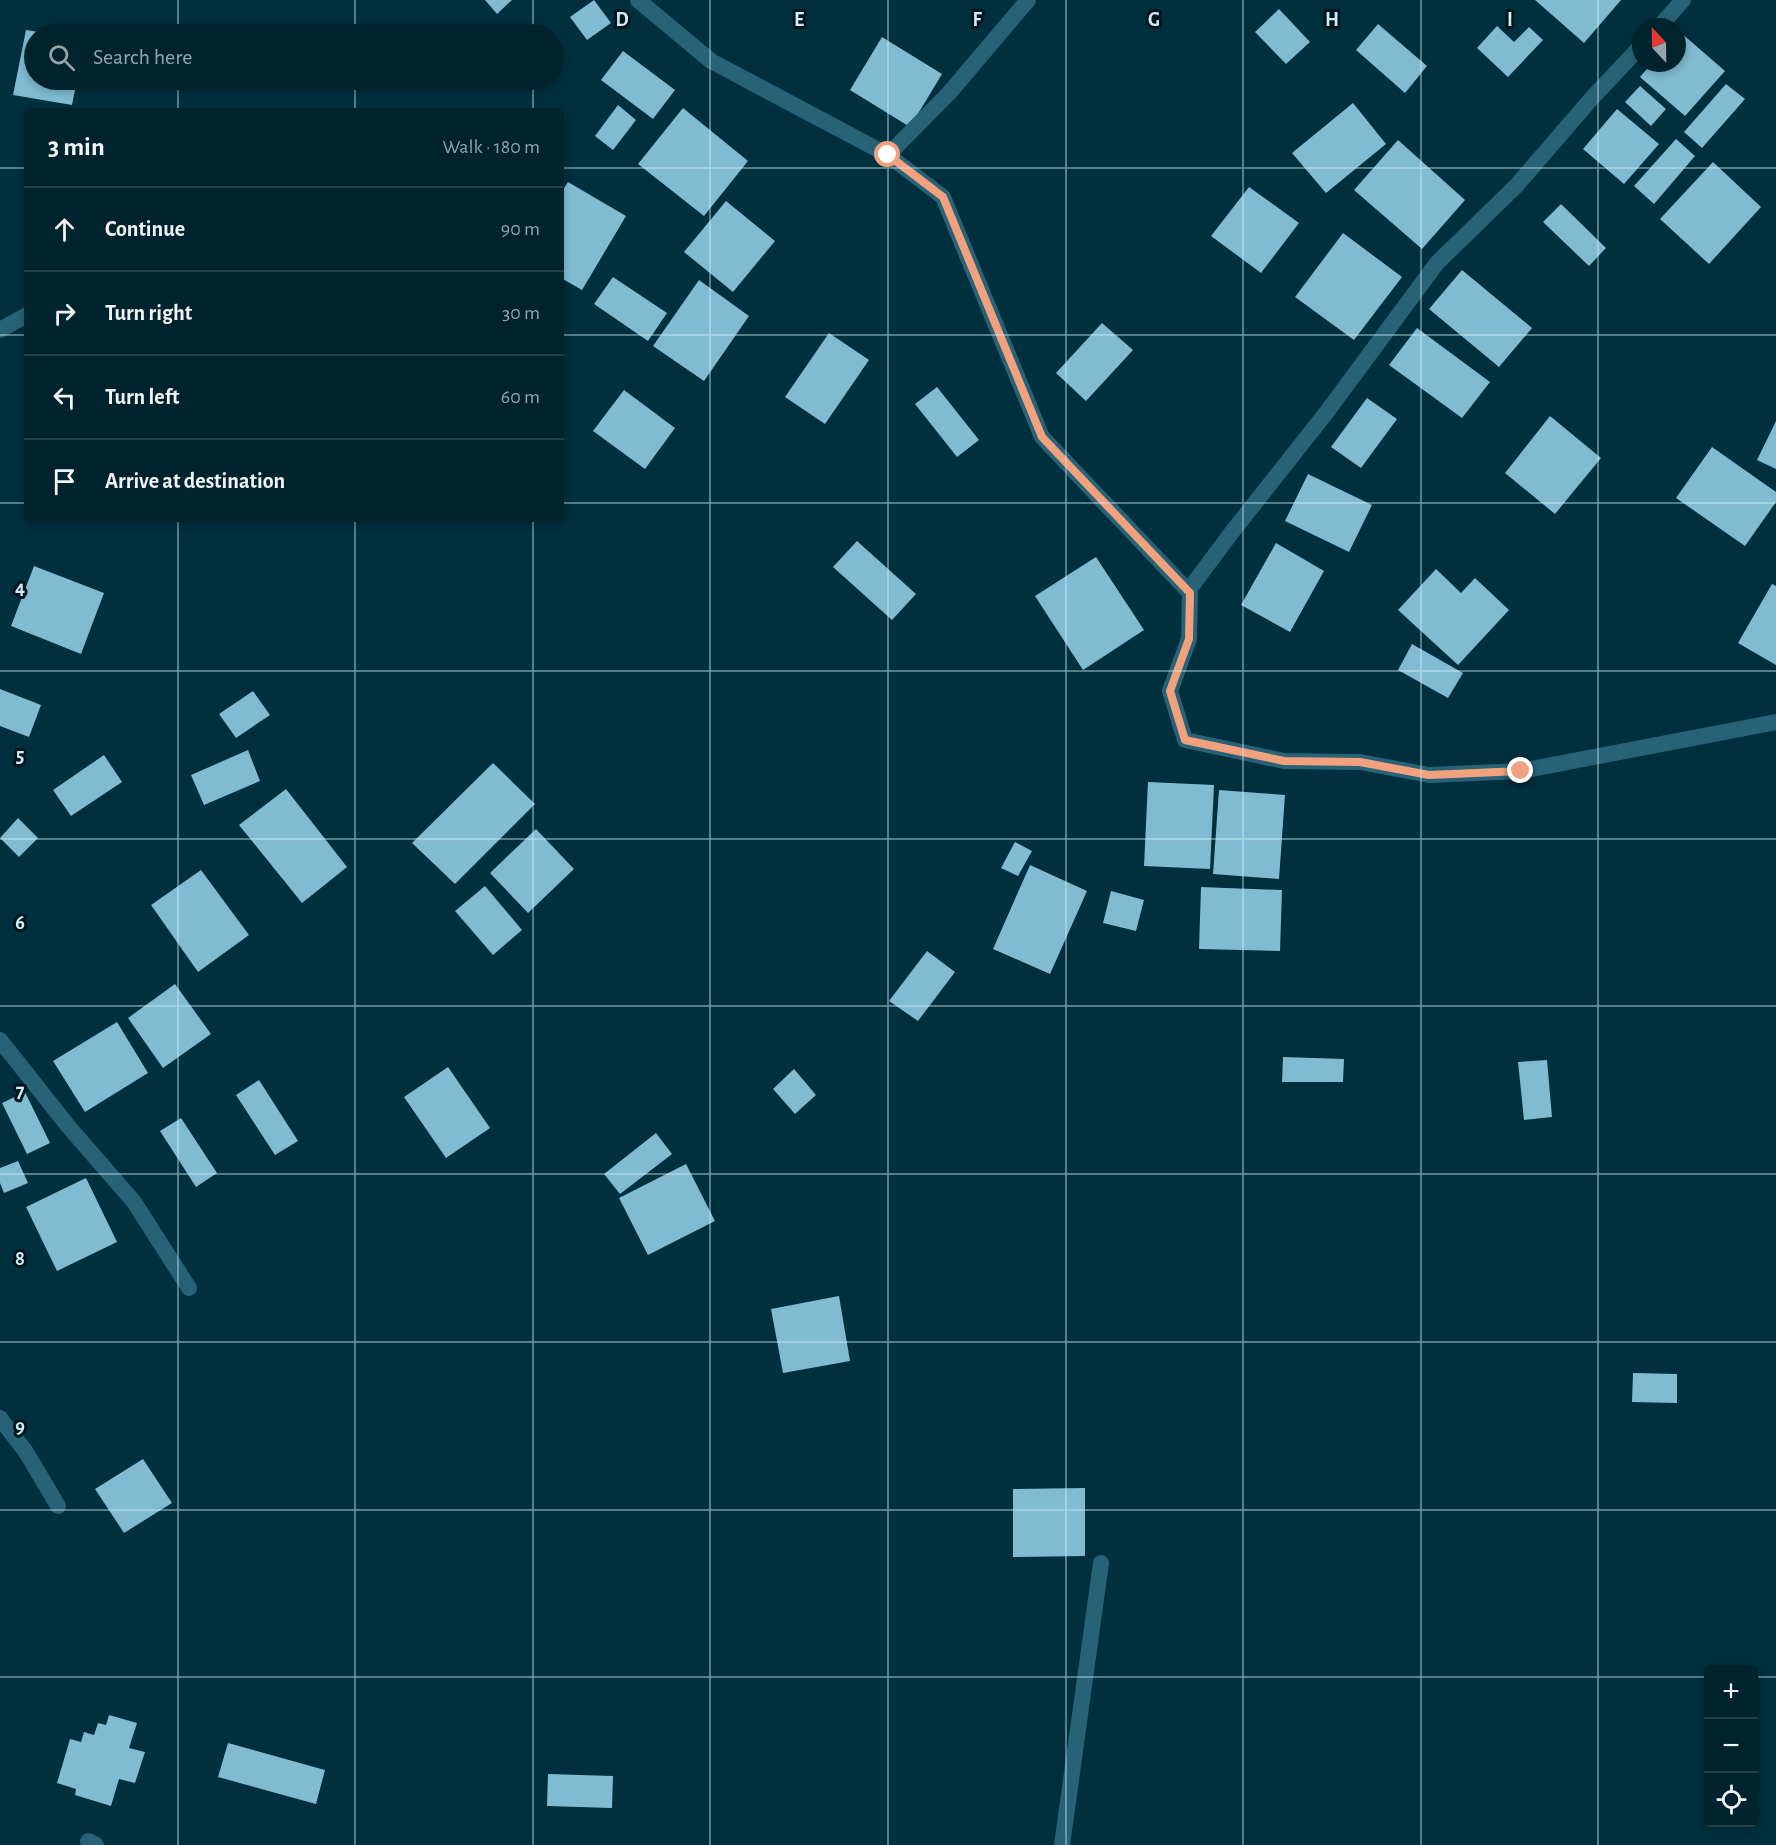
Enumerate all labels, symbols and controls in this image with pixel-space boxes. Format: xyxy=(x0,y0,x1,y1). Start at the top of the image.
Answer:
text: D xyxy=(615,10,629,30)
text: E xyxy=(794,10,804,30)
text: F xyxy=(972,10,982,30)
text: G xyxy=(1148,10,1160,30)
text: H xyxy=(1325,10,1339,30)
text: I xyxy=(1507,10,1513,30)
north arrow xyxy=(1632,18,1686,72)
search box xyxy=(24,24,564,90)
icon: search xyxy=(45,41,78,74)
text: Search here xyxy=(93,46,192,68)
text: 3 min xyxy=(48,134,105,160)
text: Walk · 180 m xyxy=(443,137,540,157)
route start xyxy=(874,141,900,167)
icon: ahead xyxy=(48,213,81,246)
text: Continue xyxy=(105,218,185,240)
text: 90 m xyxy=(501,219,540,239)
icon: right xyxy=(48,297,81,330)
text: Turn right xyxy=(105,302,192,324)
text: 30 m xyxy=(502,303,540,323)
icon: left xyxy=(48,381,81,414)
text: Turn left xyxy=(105,386,179,408)
text: 60 m xyxy=(501,387,540,407)
icon: arrive xyxy=(48,465,81,498)
text: Arrive at destination xyxy=(105,470,285,492)
text: 4 xyxy=(15,578,25,598)
text: 5 xyxy=(16,746,24,766)
route end xyxy=(1507,757,1533,783)
text: 6 xyxy=(15,913,25,933)
text: 7 xyxy=(16,1081,25,1101)
text: 8 xyxy=(15,1249,25,1269)
text: 9 xyxy=(15,1417,25,1437)
map controls xyxy=(1704,1665,1758,1827)
button: + xyxy=(1704,1665,1758,1719)
button: − xyxy=(1704,1719,1758,1773)
button: locate xyxy=(1704,1773,1758,1827)

